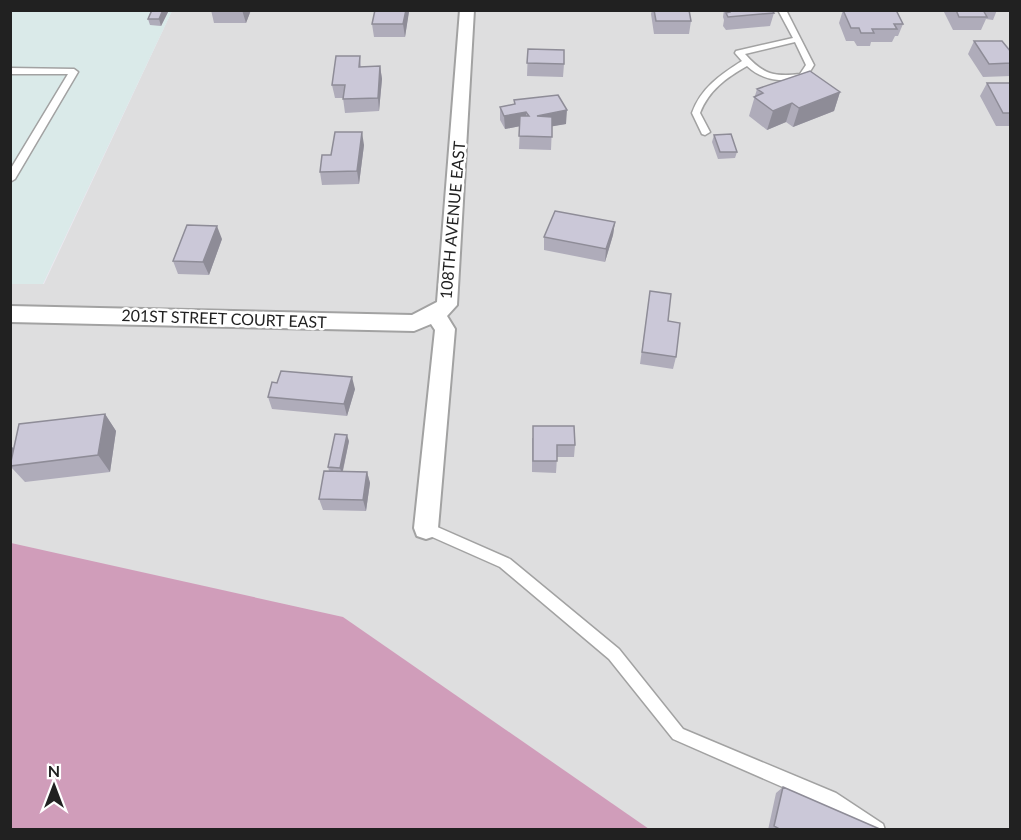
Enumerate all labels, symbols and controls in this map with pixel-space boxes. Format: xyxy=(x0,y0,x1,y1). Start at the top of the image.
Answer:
street label: 108TH AVENUE EAST xyxy=(436,140,468,300)
street label: 201ST STREET COURT EAST xyxy=(121,305,327,331)
north arrow xyxy=(24,756,84,816)
text: N xyxy=(48,761,60,780)

